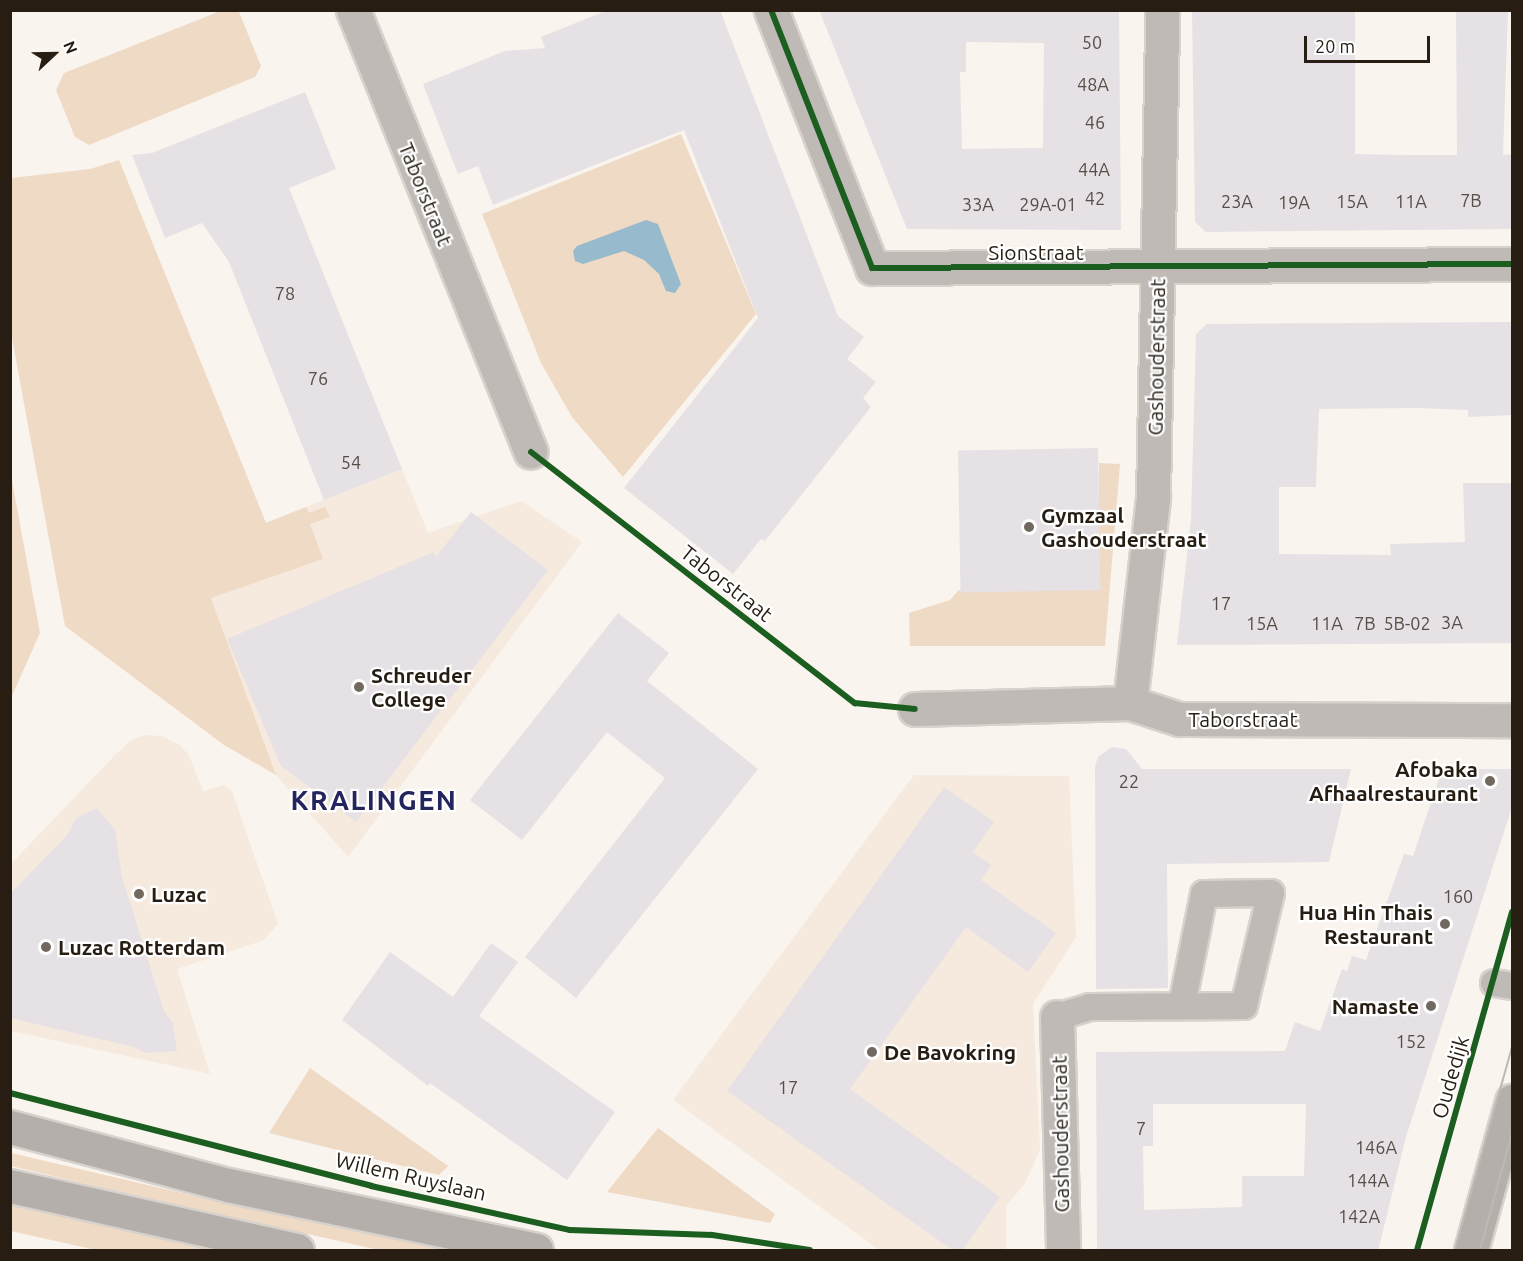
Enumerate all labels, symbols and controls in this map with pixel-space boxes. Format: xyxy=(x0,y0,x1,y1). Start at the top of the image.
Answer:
north arrow xyxy=(24,24,84,84)
scale bar xyxy=(1307,24,1433,62)
house number: 50 xyxy=(1082,31,1102,53)
text: 20 m xyxy=(1315,36,1355,56)
text: N xyxy=(60,38,81,56)
house number: 48A xyxy=(1077,73,1109,95)
house number: 46 xyxy=(1085,111,1105,133)
street label: Taborstraat xyxy=(394,139,458,249)
house number: 44A xyxy=(1078,158,1110,180)
house number: 42 xyxy=(1085,187,1105,209)
house number: 7B xyxy=(1460,189,1482,211)
house number: 23A xyxy=(1221,190,1253,212)
house number: 15A xyxy=(1336,190,1368,212)
house number: 11A xyxy=(1395,190,1427,212)
house number: 19A xyxy=(1278,191,1310,213)
house number: 33A xyxy=(962,193,994,215)
house number: 29A-01 xyxy=(1019,193,1077,215)
street label: Sionstraat xyxy=(988,239,1084,265)
street label: Gashouderstraat xyxy=(1142,278,1170,436)
house number: 78 xyxy=(275,282,295,304)
house number: 76 xyxy=(308,367,328,389)
house number: 54 xyxy=(341,451,361,473)
place label: Gymzaal Gashouderstraat xyxy=(1041,502,1207,552)
marker: Gymzaal Gashouderstraat xyxy=(1022,520,1036,534)
street label: Taborstraat xyxy=(676,539,778,627)
house number: 17 xyxy=(1211,592,1231,614)
house number: 3A xyxy=(1441,611,1463,633)
house number: 15A xyxy=(1246,612,1278,634)
house number: 11A xyxy=(1311,612,1343,634)
house number: 7B xyxy=(1354,612,1376,634)
house number: 5B-02 xyxy=(1383,612,1431,634)
place label: Schreuder College xyxy=(371,662,472,712)
marker: Schreuder College xyxy=(352,680,366,694)
street label: Taborstraat xyxy=(1188,706,1298,732)
place label: Afobaka Afhaalrestaurant xyxy=(1309,756,1478,806)
house number: 22 xyxy=(1119,770,1139,792)
marker: Afobaka Afhaalrestaurant xyxy=(1483,774,1497,788)
district label: KRALINGEN xyxy=(291,785,457,817)
place label: Luzac xyxy=(151,881,207,907)
house number: 160 xyxy=(1443,885,1473,907)
marker: Luzac xyxy=(132,887,146,901)
place label: Hua Hin Thais Restaurant xyxy=(1299,899,1433,949)
marker: Hua Hin Thais Restaurant xyxy=(1438,917,1452,931)
place label: Luzac Rotterdam xyxy=(58,934,225,960)
marker: Luzac Rotterdam xyxy=(39,940,53,954)
place label: Namaste xyxy=(1332,993,1419,1019)
marker: Namaste xyxy=(1424,999,1438,1013)
house number: 152 xyxy=(1396,1030,1426,1052)
street label: Oudedijk xyxy=(1426,1033,1474,1121)
place label: De Bavokring xyxy=(884,1039,1016,1065)
marker: De Bavokring xyxy=(865,1045,879,1059)
street label: Gashouderstraat xyxy=(1046,1055,1074,1213)
house number: 17 xyxy=(778,1076,798,1098)
house number: 7 xyxy=(1136,1117,1146,1139)
house number: 146A xyxy=(1355,1136,1397,1158)
street label: Willem Ruyslaan xyxy=(333,1146,489,1206)
house number: 144A xyxy=(1347,1169,1389,1191)
house number: 142A xyxy=(1338,1205,1380,1227)

